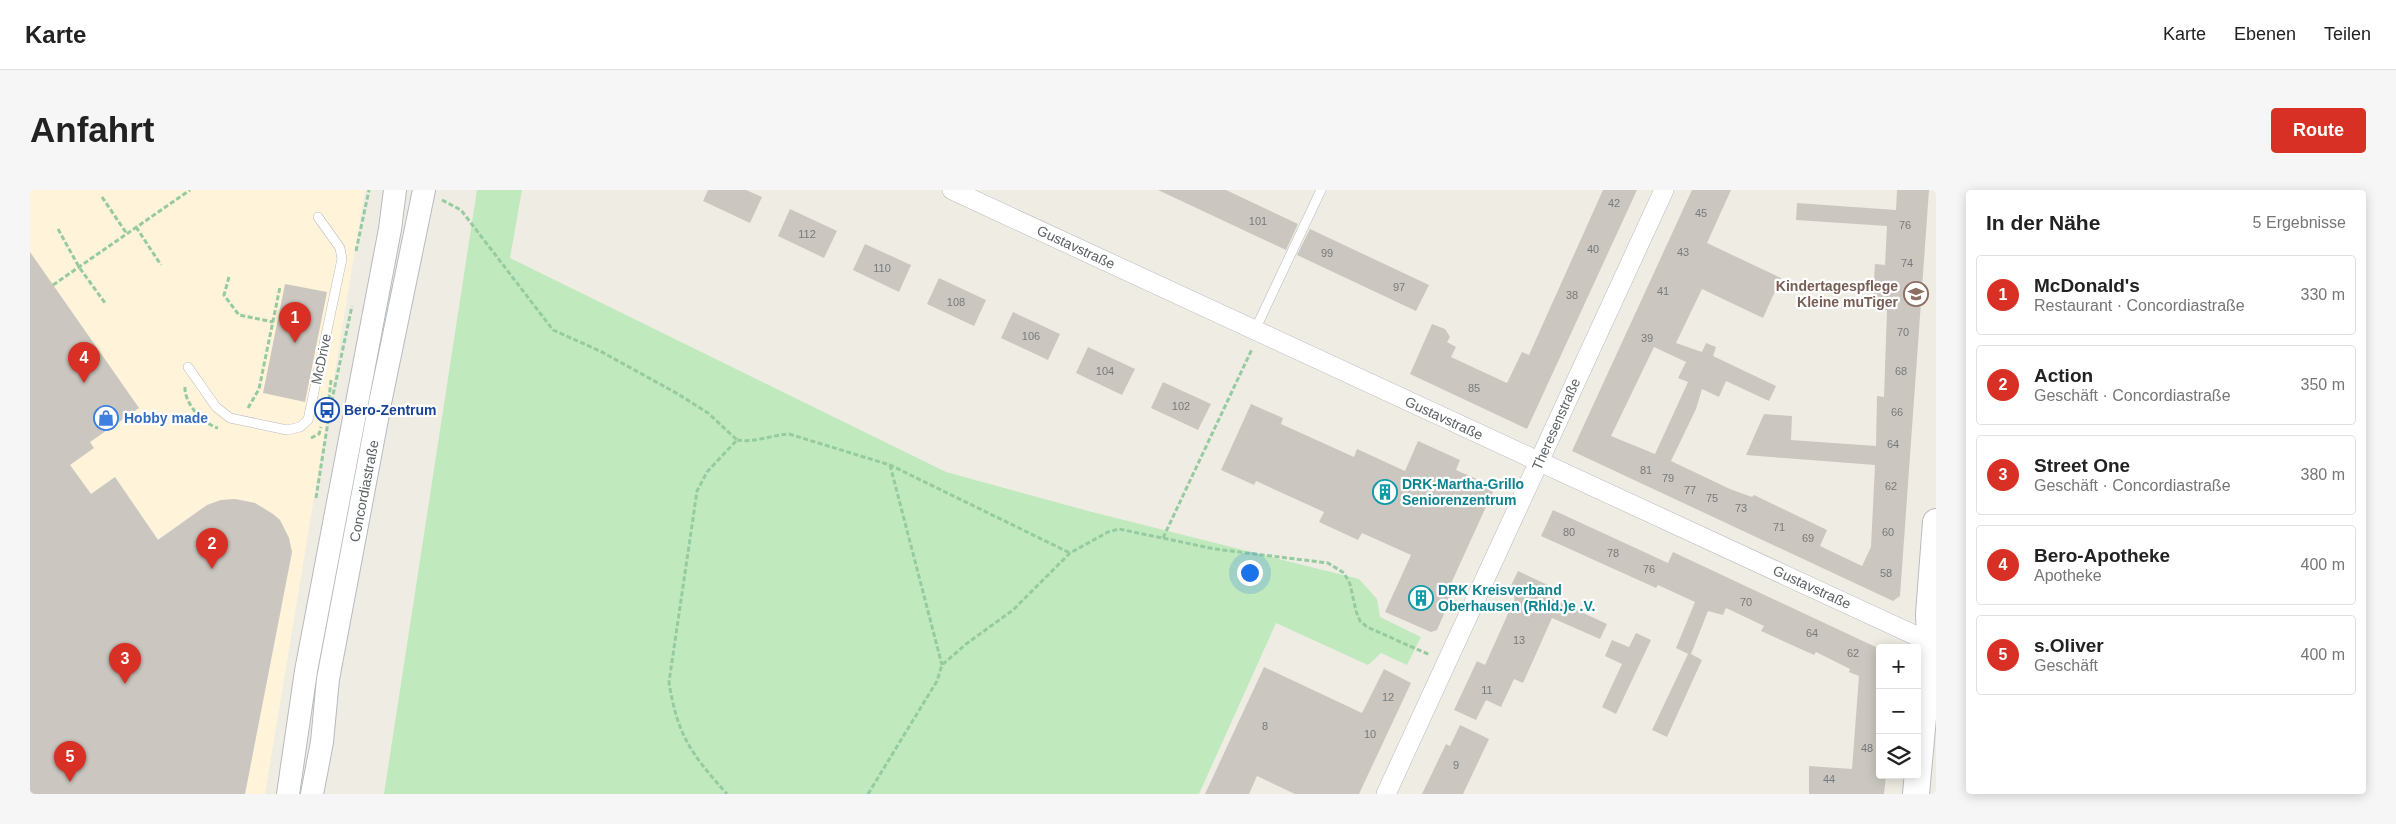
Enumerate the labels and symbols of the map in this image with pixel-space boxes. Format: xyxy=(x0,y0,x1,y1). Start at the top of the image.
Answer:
house number: 42 xyxy=(1608,197,1620,209)
house number: 45 xyxy=(1695,207,1707,219)
house number: 101 xyxy=(1249,215,1267,227)
house number: 76 xyxy=(1899,219,1911,231)
street label: Gustavstraße xyxy=(1035,222,1118,272)
house number: 112 xyxy=(798,228,816,240)
house number: 40 xyxy=(1587,243,1599,255)
house number: 43 xyxy=(1677,246,1689,258)
house number: 99 xyxy=(1321,247,1333,259)
house number: 74 xyxy=(1901,257,1913,269)
house number: 110 xyxy=(873,262,891,274)
place label: Kindertagespflege Kleine muTiger xyxy=(1776,278,1899,310)
house number: 97 xyxy=(1393,281,1405,293)
school or university icon: Kindertagespflege Kleine muTiger xyxy=(1903,281,1929,307)
house number: 41 xyxy=(1657,285,1669,297)
house number: 38 xyxy=(1566,289,1578,301)
house number: 108 xyxy=(947,296,965,308)
pin: 1 xyxy=(279,302,311,343)
house number: 70 xyxy=(1897,326,1909,338)
house number: 106 xyxy=(1022,330,1040,342)
street label: McDrive xyxy=(308,332,334,386)
house number: 39 xyxy=(1641,332,1653,344)
pin: 4 xyxy=(68,342,100,383)
house number: 104 xyxy=(1096,365,1114,377)
house number: 68 xyxy=(1895,365,1907,377)
street label: Theresenstraße xyxy=(1529,375,1583,472)
house number: 85 xyxy=(1468,382,1480,394)
street label: Gustavstraße xyxy=(1403,393,1486,443)
bus stop icon: Bero-Zentrum xyxy=(314,397,340,423)
house number: 102 xyxy=(1172,400,1190,412)
place label: Bero-Zentrum xyxy=(344,402,437,418)
shop icon: Hobby made xyxy=(93,405,119,431)
house number: 66 xyxy=(1891,406,1903,418)
place label: Hobby made xyxy=(124,410,208,426)
street label: Concordiastraße xyxy=(346,438,382,543)
house number: 64 xyxy=(1887,438,1899,450)
house number: 81 xyxy=(1640,464,1652,476)
house number: 79 xyxy=(1662,472,1674,484)
place label: DRK-Martha-Grillo Seniorenzentrum xyxy=(1402,476,1524,508)
building icon: DRK-Martha-Grillo Seniorenzentrum xyxy=(1372,479,1398,505)
house number: 62 xyxy=(1885,480,1897,492)
house number: 77 xyxy=(1684,484,1696,496)
house number: 75 xyxy=(1706,492,1718,504)
house number: 73 xyxy=(1735,502,1747,514)
house number: 71 xyxy=(1773,521,1785,533)
house number: 80 xyxy=(1563,526,1575,538)
house number: 60 xyxy=(1882,526,1894,538)
pin: 2 xyxy=(196,528,228,569)
house number: 69 xyxy=(1802,532,1814,544)
house number: 78 xyxy=(1607,547,1619,559)
your location xyxy=(1237,560,1263,586)
street label: Gustavstraße xyxy=(1771,562,1854,612)
house number: 76 xyxy=(1643,563,1655,575)
house number: 58 xyxy=(1880,567,1892,579)
place label: DRK Kreisverband Oberhausen (Rhld.)e .V. xyxy=(1438,582,1595,614)
building icon: DRK Kreisverband Oberhausen (Rhld.)e .V. xyxy=(1408,585,1434,611)
house number: 70 xyxy=(1740,596,1752,608)
house number: 64 xyxy=(1806,627,1818,639)
house number: 13 xyxy=(1513,634,1525,646)
pin: 3 xyxy=(109,643,141,684)
house number: 62 xyxy=(1847,647,1859,659)
house number: 11 xyxy=(1481,684,1493,696)
house number: 12 xyxy=(1382,691,1394,703)
house number: 8 xyxy=(1262,720,1268,732)
house number: 10 xyxy=(1364,728,1376,740)
pin: 5 xyxy=(54,741,86,782)
house number: 48 xyxy=(1861,742,1873,754)
house number: 9 xyxy=(1453,759,1459,771)
house number: 44 xyxy=(1823,773,1835,785)

